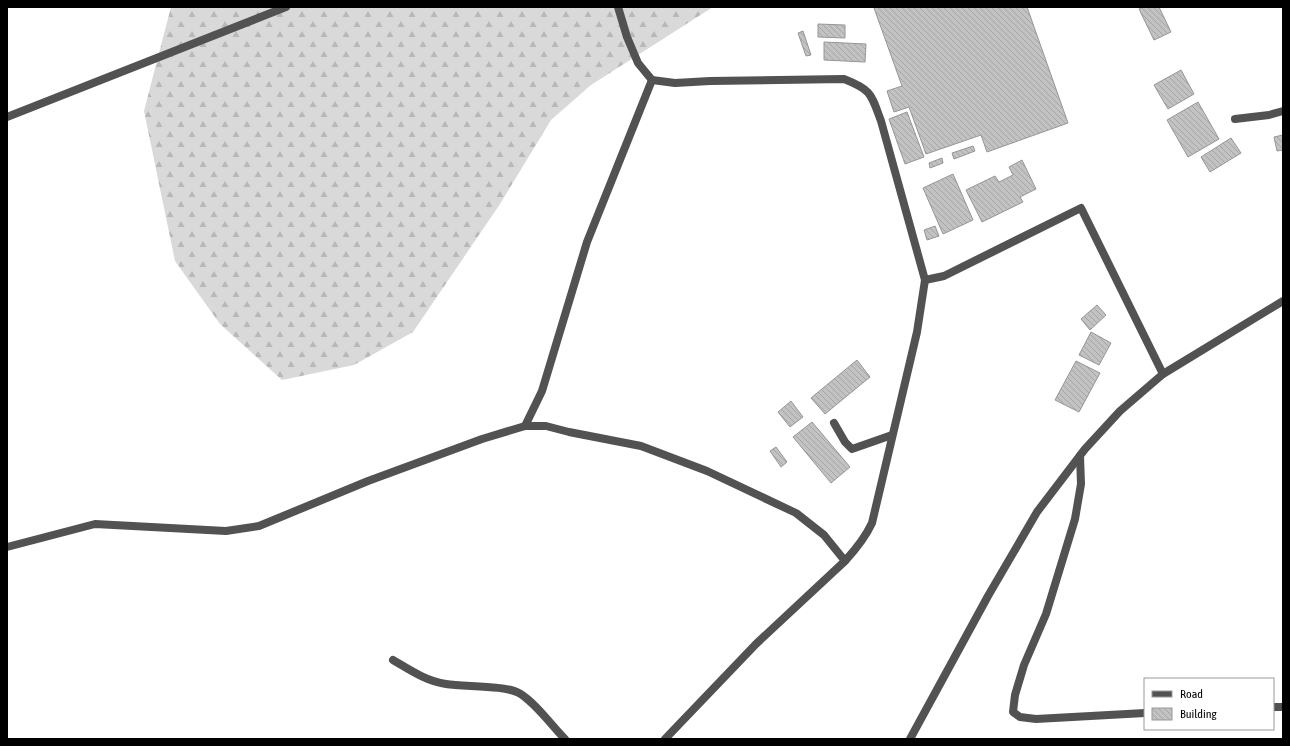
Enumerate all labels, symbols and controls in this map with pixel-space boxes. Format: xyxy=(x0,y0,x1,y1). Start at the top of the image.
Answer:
legend xyxy=(1144,678,1274,730)
text: Road xyxy=(1180,687,1203,701)
text: Building xyxy=(1180,707,1218,721)

